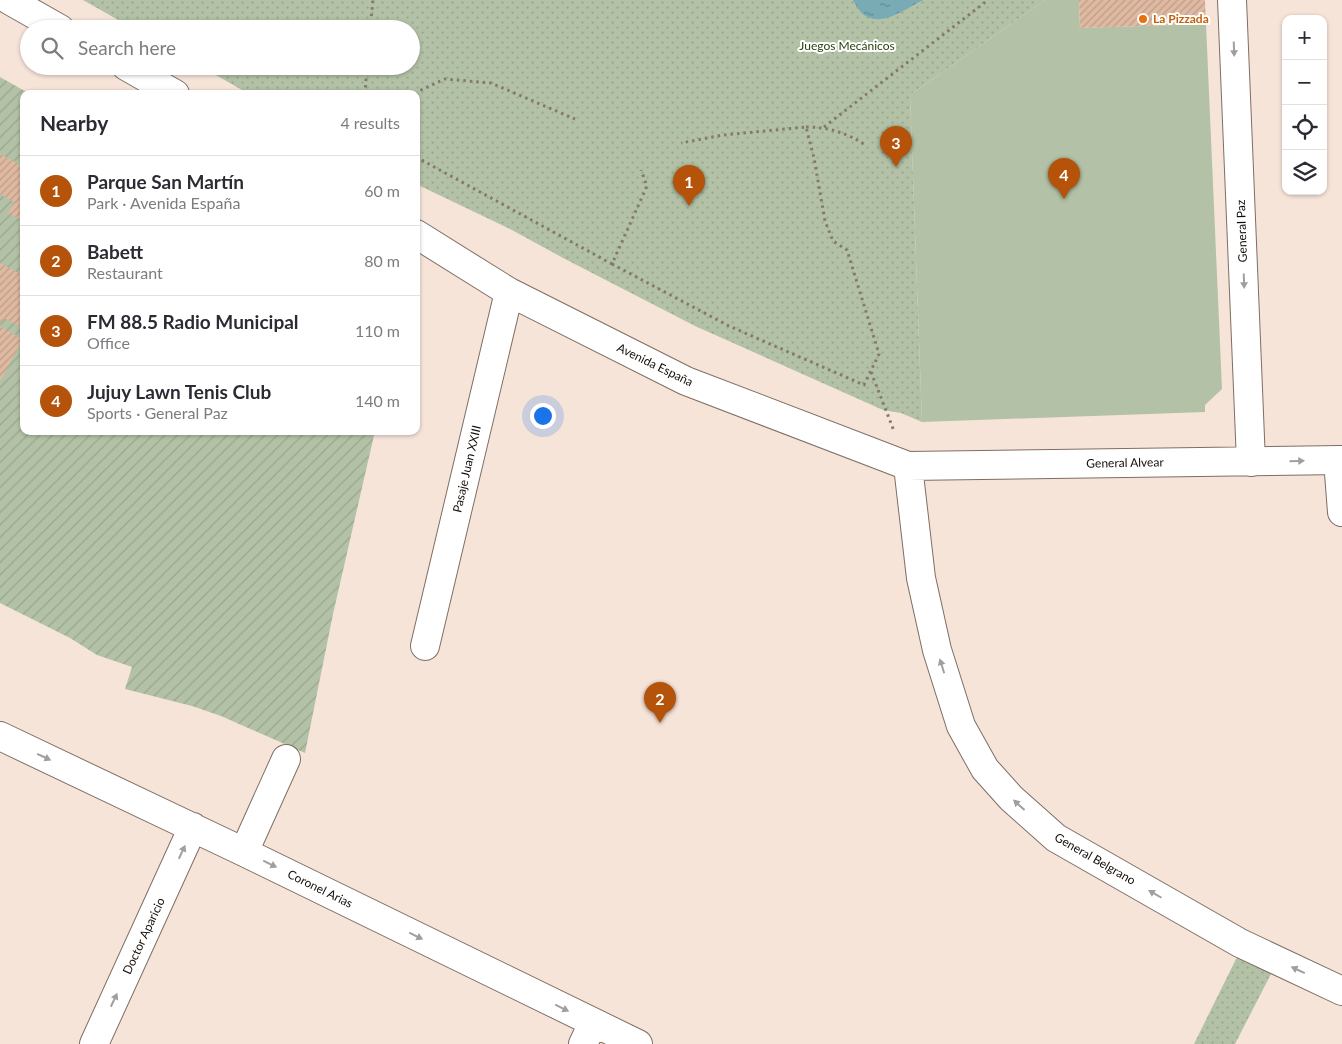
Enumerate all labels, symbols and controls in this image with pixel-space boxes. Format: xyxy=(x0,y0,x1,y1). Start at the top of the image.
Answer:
place label: La Pizzada xyxy=(1153,11,1209,26)
marker: La Pizzada xyxy=(1137,13,1149,25)
map controls xyxy=(1282,15,1327,195)
button: + xyxy=(1282,15,1327,60)
search box xyxy=(20,20,420,75)
icon: search xyxy=(38,34,66,62)
text: Search here xyxy=(78,36,176,59)
park label: Juegos Mecánicos xyxy=(799,38,895,53)
one-way arrow xyxy=(1231,41,1239,57)
button: − xyxy=(1282,60,1327,105)
button: locate xyxy=(1282,105,1327,150)
text: Nearby xyxy=(40,110,108,135)
text: 4 results xyxy=(340,113,400,132)
pin: 3 xyxy=(880,126,912,167)
button: layers xyxy=(1282,150,1327,195)
pin: 4 xyxy=(1048,158,1080,199)
pin: 1 xyxy=(673,165,705,206)
text: Parque San Martín xyxy=(87,170,244,193)
text: 1 xyxy=(51,181,61,200)
text: 60 m xyxy=(364,181,400,200)
text: Park · Avenida España xyxy=(87,193,240,212)
street label: General Paz xyxy=(1233,199,1250,263)
text: Babett xyxy=(87,240,143,263)
text: 2 xyxy=(51,251,61,270)
text: 80 m xyxy=(364,251,400,270)
text: Restaurant xyxy=(87,263,163,282)
one-way arrow xyxy=(1240,273,1248,289)
text: FM 88.5 Radio Municipal xyxy=(87,310,299,333)
text: 3 xyxy=(51,321,61,340)
text: 110 m xyxy=(355,321,400,340)
text: Office xyxy=(87,333,130,352)
street label: Avenida España xyxy=(615,340,696,389)
text: Jujuy Lawn Tenis Club xyxy=(87,380,271,403)
text: 4 xyxy=(51,391,61,410)
text: 140 m xyxy=(355,391,400,410)
text: Sports · General Paz xyxy=(87,403,228,422)
your location xyxy=(530,403,556,429)
street label: Pasaje Juan XXIII xyxy=(449,424,484,514)
street label: General Alvear xyxy=(1086,454,1164,471)
one-way arrow xyxy=(1289,457,1305,465)
one-way arrow xyxy=(938,658,945,673)
pin: 2 xyxy=(644,682,676,723)
one-way arrow xyxy=(37,753,51,761)
one-way arrow xyxy=(1013,800,1026,811)
street label: General Belgrano xyxy=(1052,829,1139,888)
one-way arrow xyxy=(178,845,186,859)
one-way arrow xyxy=(263,860,277,868)
street label: Coronel Arias xyxy=(285,866,355,911)
one-way arrow xyxy=(1148,889,1161,898)
street label: Doctor Aparicio xyxy=(119,895,168,977)
one-way arrow xyxy=(409,932,423,940)
one-way arrow xyxy=(1291,966,1305,974)
one-way arrow xyxy=(111,993,119,1007)
one-way arrow xyxy=(554,1003,569,1012)

